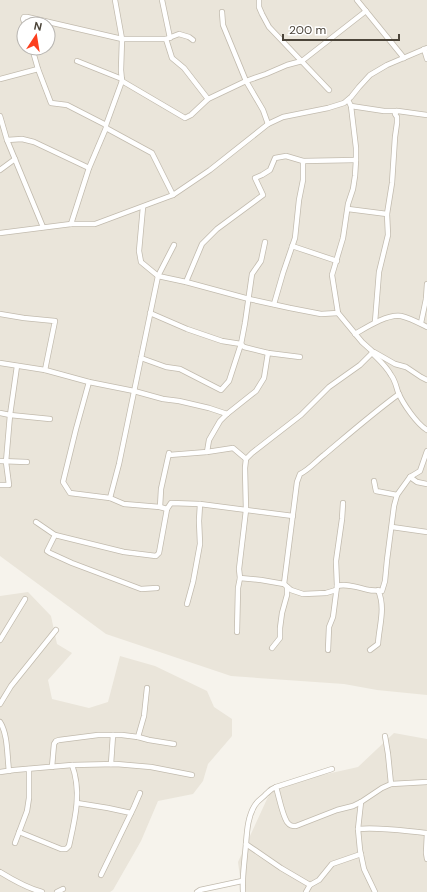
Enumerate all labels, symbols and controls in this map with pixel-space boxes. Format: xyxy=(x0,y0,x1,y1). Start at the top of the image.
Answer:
north arrow xyxy=(16,16,56,56)
scale bar xyxy=(283,16,399,42)
text: N xyxy=(33,19,43,34)
text: 200 m xyxy=(289,22,326,38)

